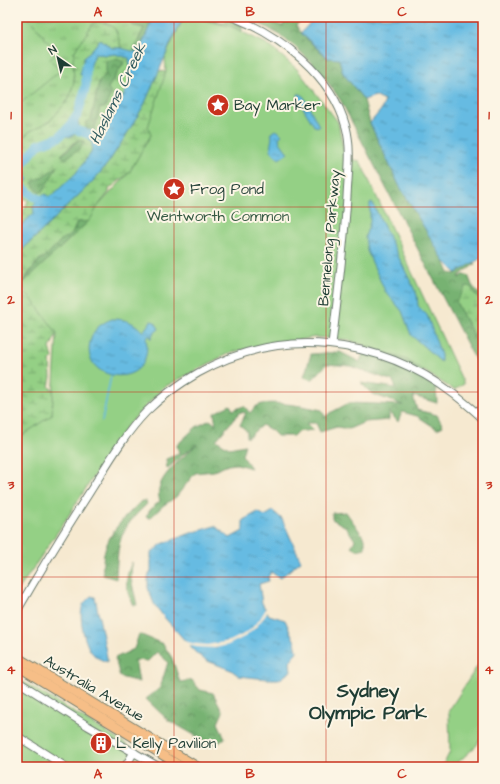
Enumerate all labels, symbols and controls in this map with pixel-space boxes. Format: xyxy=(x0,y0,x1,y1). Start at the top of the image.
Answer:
text: A xyxy=(94,3,103,21)
text: B xyxy=(245,3,255,21)
text: C xyxy=(397,3,407,21)
north arrow xyxy=(38,38,78,78)
water label: Haslams Creek xyxy=(84,38,153,148)
text: N xyxy=(46,42,60,58)
place icon: Bay Marker xyxy=(205,92,231,118)
place label: Bay Marker xyxy=(234,95,320,117)
text: 1 xyxy=(10,106,12,124)
text: 1 xyxy=(488,106,490,124)
street label: Bennelong Parkway xyxy=(313,169,347,307)
place icon: Frog Pond xyxy=(161,176,187,202)
place label: Frog Pond xyxy=(190,179,264,201)
park label: Wentworth Common xyxy=(147,206,290,227)
text: 2 xyxy=(6,291,15,309)
text: 2 xyxy=(484,291,493,309)
text: 3 xyxy=(7,476,15,494)
text: 3 xyxy=(485,476,493,494)
street label: Australia Avenue xyxy=(40,650,148,727)
text: 4 xyxy=(7,661,16,679)
text: 4 xyxy=(485,661,494,679)
district label: Sydney Olympic Park xyxy=(309,678,427,728)
building icon: L Kelly Pavilion xyxy=(88,730,114,756)
place label: L Kelly Pavilion xyxy=(116,733,217,755)
text: A xyxy=(94,765,103,783)
text: B xyxy=(245,765,255,783)
text: C xyxy=(397,765,407,783)

